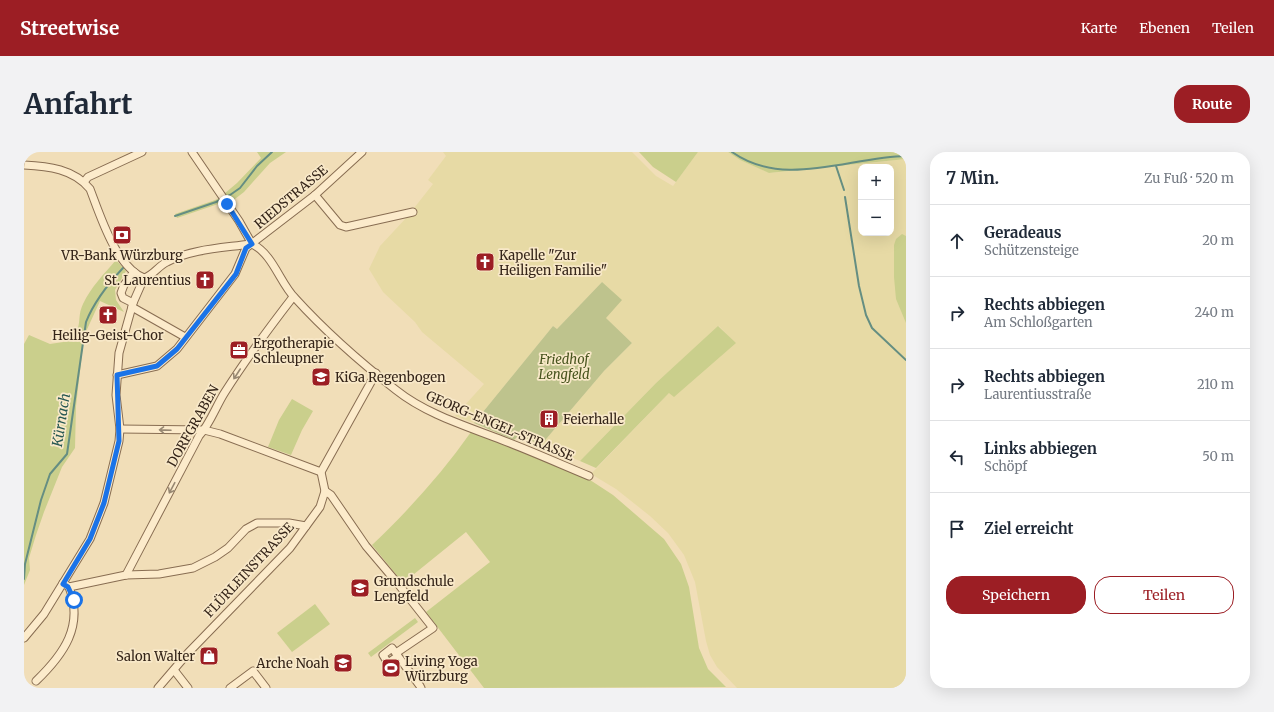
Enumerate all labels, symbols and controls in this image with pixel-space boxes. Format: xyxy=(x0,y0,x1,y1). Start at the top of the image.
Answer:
text: Streetwise xyxy=(20,16,119,40)
text: Karte xyxy=(1081,19,1117,37)
text: Ebenen xyxy=(1139,19,1190,37)
text: Teilen xyxy=(1212,19,1254,37)
button: Route xyxy=(1174,85,1250,123)
text: Anfahrt xyxy=(24,86,133,122)
street label: RIEDSTRASSE xyxy=(251,161,332,233)
map controls xyxy=(858,164,894,236)
button: + xyxy=(858,164,894,200)
text: 7 Min. xyxy=(946,167,999,189)
text: Zu Fuß · 520 m xyxy=(1144,170,1234,187)
route end xyxy=(218,195,236,213)
button: − xyxy=(858,200,894,236)
text: Geradeaus xyxy=(984,223,1061,242)
bank icon: VR-Bank Würzburg xyxy=(111,224,133,246)
icon: ahead xyxy=(946,230,968,252)
text: 20 m xyxy=(1202,232,1234,249)
text: Schützensteige xyxy=(984,242,1079,259)
place label: VR-Bank Würzburg xyxy=(60,247,183,264)
place label: Kapelle "Zur Heiligen Familie" xyxy=(499,247,607,279)
church icon: Kapelle "Zur Heiligen Familie" xyxy=(474,251,496,273)
church icon: St. Laurentius xyxy=(194,269,216,291)
place label: St. Laurentius xyxy=(104,272,191,289)
text: Rechts abbiegen xyxy=(984,295,1105,314)
icon: right xyxy=(946,302,968,324)
church icon: Heilig-Geist-Chor xyxy=(97,304,119,326)
text: 240 m xyxy=(1194,304,1234,321)
text: Am Schloßgarten xyxy=(984,314,1093,331)
place label: Heilig-Geist-Chor xyxy=(52,327,164,344)
place label: Ergotherapie Schleupner xyxy=(253,335,334,367)
office icon: Ergotherapie Schleupner xyxy=(228,339,250,361)
park label: Friedhof Lengfeld xyxy=(538,351,590,383)
school or university icon: KiGa Regenbogen xyxy=(310,366,332,388)
text: Rechts abbiegen xyxy=(984,367,1105,386)
one-way arrow xyxy=(233,368,241,379)
place label: KiGa Regenbogen xyxy=(335,369,446,386)
icon: right xyxy=(946,374,968,396)
text: 210 m xyxy=(1197,376,1234,393)
street label: DORFGRABEN xyxy=(163,382,223,470)
text: Laurentiusstraße xyxy=(984,386,1091,403)
street label: GEORG-ENGEL-STRASSE xyxy=(423,387,577,465)
water label: Kürnach xyxy=(48,392,74,449)
building icon: Feierhalle xyxy=(538,408,560,430)
place label: Feierhalle xyxy=(563,411,624,428)
one-way arrow xyxy=(159,426,172,434)
text: Links abbiegen xyxy=(984,439,1097,458)
icon: left xyxy=(946,446,968,468)
text: 50 m xyxy=(1202,448,1234,465)
text: Schöpf xyxy=(984,458,1027,475)
one-way arrow xyxy=(167,482,175,494)
street label: FLÜRLEINSTRASSE xyxy=(201,518,298,621)
icon: arrive xyxy=(946,518,968,540)
text: Ziel erreicht xyxy=(984,519,1074,538)
place label: Grundschule Lengfeld xyxy=(374,573,454,605)
button: Speichern xyxy=(946,576,1086,614)
button: Teilen xyxy=(1094,576,1234,614)
school or university icon: Grundschule Lengfeld xyxy=(349,577,371,599)
route start xyxy=(65,591,83,609)
shop icon: Salon Walter xyxy=(198,645,220,667)
place label: Salon Walter xyxy=(116,648,195,665)
school or university icon: Arche Noah xyxy=(332,652,354,674)
place label: Living Yoga Würzburg xyxy=(404,653,478,685)
place label: Arche Noah xyxy=(255,655,329,672)
sports icon: Living Yoga Würzburg xyxy=(380,657,402,679)

